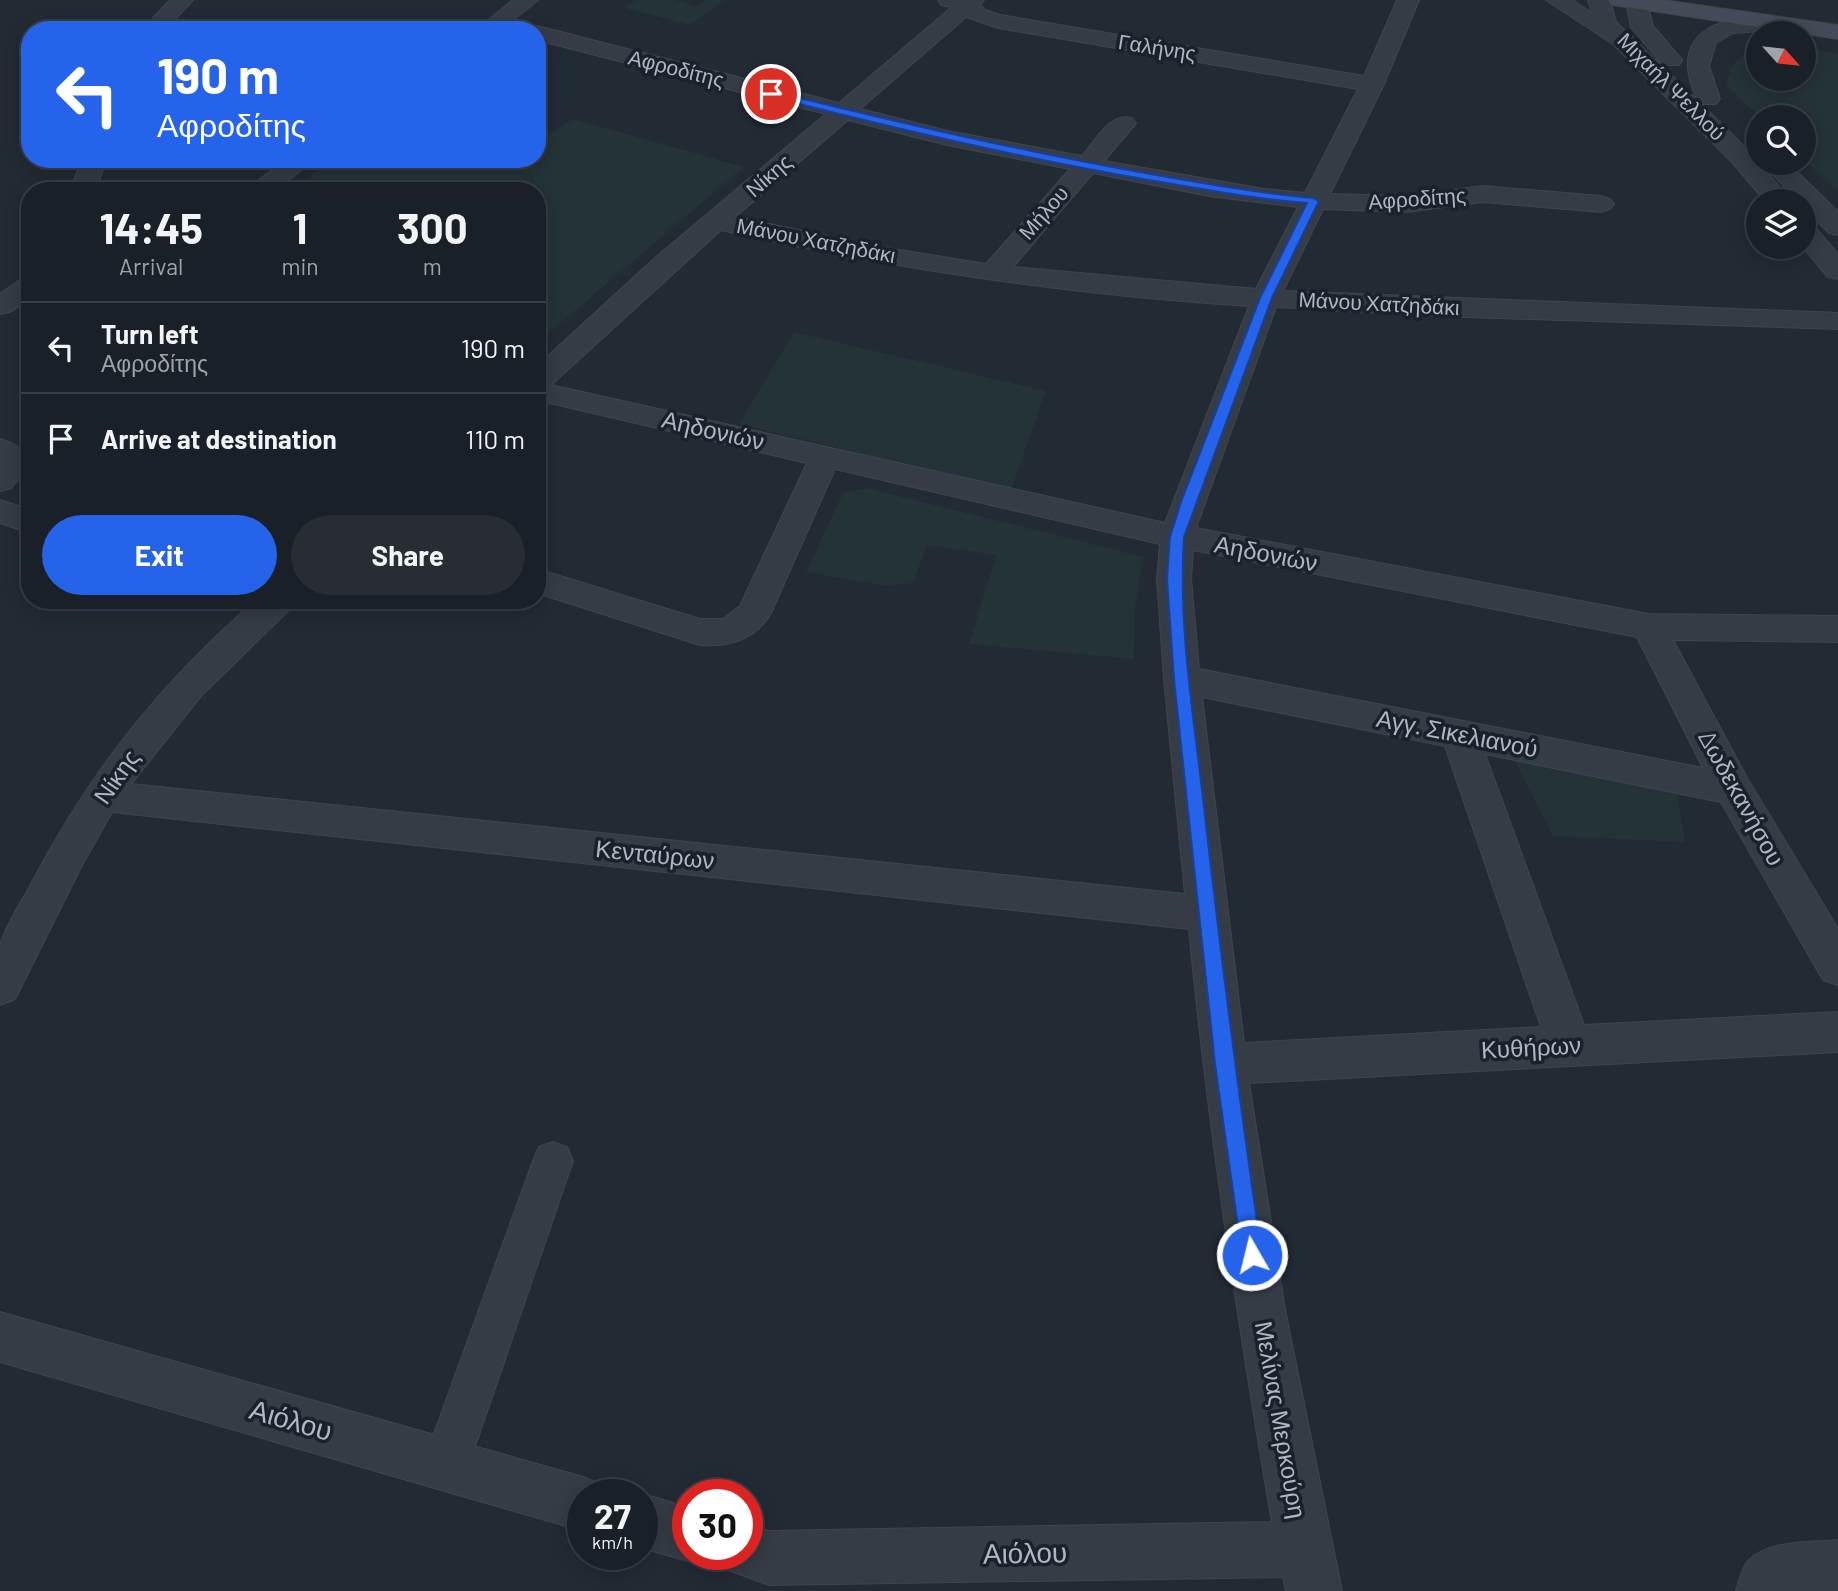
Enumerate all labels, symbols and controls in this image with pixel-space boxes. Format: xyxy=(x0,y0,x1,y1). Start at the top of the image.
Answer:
north arrow xyxy=(1746,21,1816,91)
map controls xyxy=(1746,21,1816,259)
street label: Μιχαήλ Ψελλού xyxy=(1613,27,1731,145)
street label: Γαλήνης xyxy=(1117,28,1198,65)
street label: Αφροδίτης xyxy=(626,44,727,91)
text: 190 m xyxy=(157,45,279,104)
icon: left xyxy=(42,49,133,140)
pin xyxy=(741,64,801,124)
icon: arrive xyxy=(752,75,790,113)
text: Αφροδίτης xyxy=(157,105,306,143)
button: search xyxy=(1746,105,1816,175)
street label: Νίκης xyxy=(740,148,796,201)
street label: Μήλου xyxy=(1013,180,1073,244)
street label: Αφροδίτης xyxy=(1367,182,1466,213)
button: layers xyxy=(1746,189,1816,259)
text: 14:45 xyxy=(99,202,203,252)
text: 1 xyxy=(293,202,307,252)
text: 300 xyxy=(397,202,468,252)
street label: Μάνου Χατζηδάκι xyxy=(735,212,898,267)
text: Arrival xyxy=(119,252,183,280)
text: min xyxy=(281,252,319,280)
text: m xyxy=(423,252,442,280)
street label: Μάνου Χατζηδάκι xyxy=(1298,286,1461,319)
text: Turn left xyxy=(101,318,199,349)
icon: left xyxy=(42,329,80,367)
text: 190 m xyxy=(461,332,525,363)
text: Αφροδίτης xyxy=(101,349,208,377)
street label: Αηδονιών xyxy=(659,404,767,455)
icon: arrive xyxy=(42,420,80,458)
text: Arrive at destination xyxy=(101,423,337,454)
text: 110 m xyxy=(465,423,525,454)
button: Exit xyxy=(42,515,277,595)
button: Share xyxy=(291,515,525,595)
street label: Αηδονιών xyxy=(1212,528,1320,577)
street label: Αγγ. Σικελιανού xyxy=(1374,703,1540,762)
street label: Δωδεκανήσου xyxy=(1693,725,1791,870)
street label: Νίκης xyxy=(87,743,145,809)
street label: Κενταύρων xyxy=(594,833,716,874)
street label: Κυθήρων xyxy=(1480,1029,1582,1064)
position arrow xyxy=(1215,1218,1289,1292)
street label: Μελίνας Μερκούρη xyxy=(1250,1319,1313,1521)
street label: Αιόλου xyxy=(246,1391,337,1447)
speed limit sign: 30 xyxy=(672,1479,763,1570)
text: 27 xyxy=(594,1494,631,1536)
text: km/h xyxy=(592,1531,633,1553)
street label: Αιόλου xyxy=(982,1534,1067,1570)

